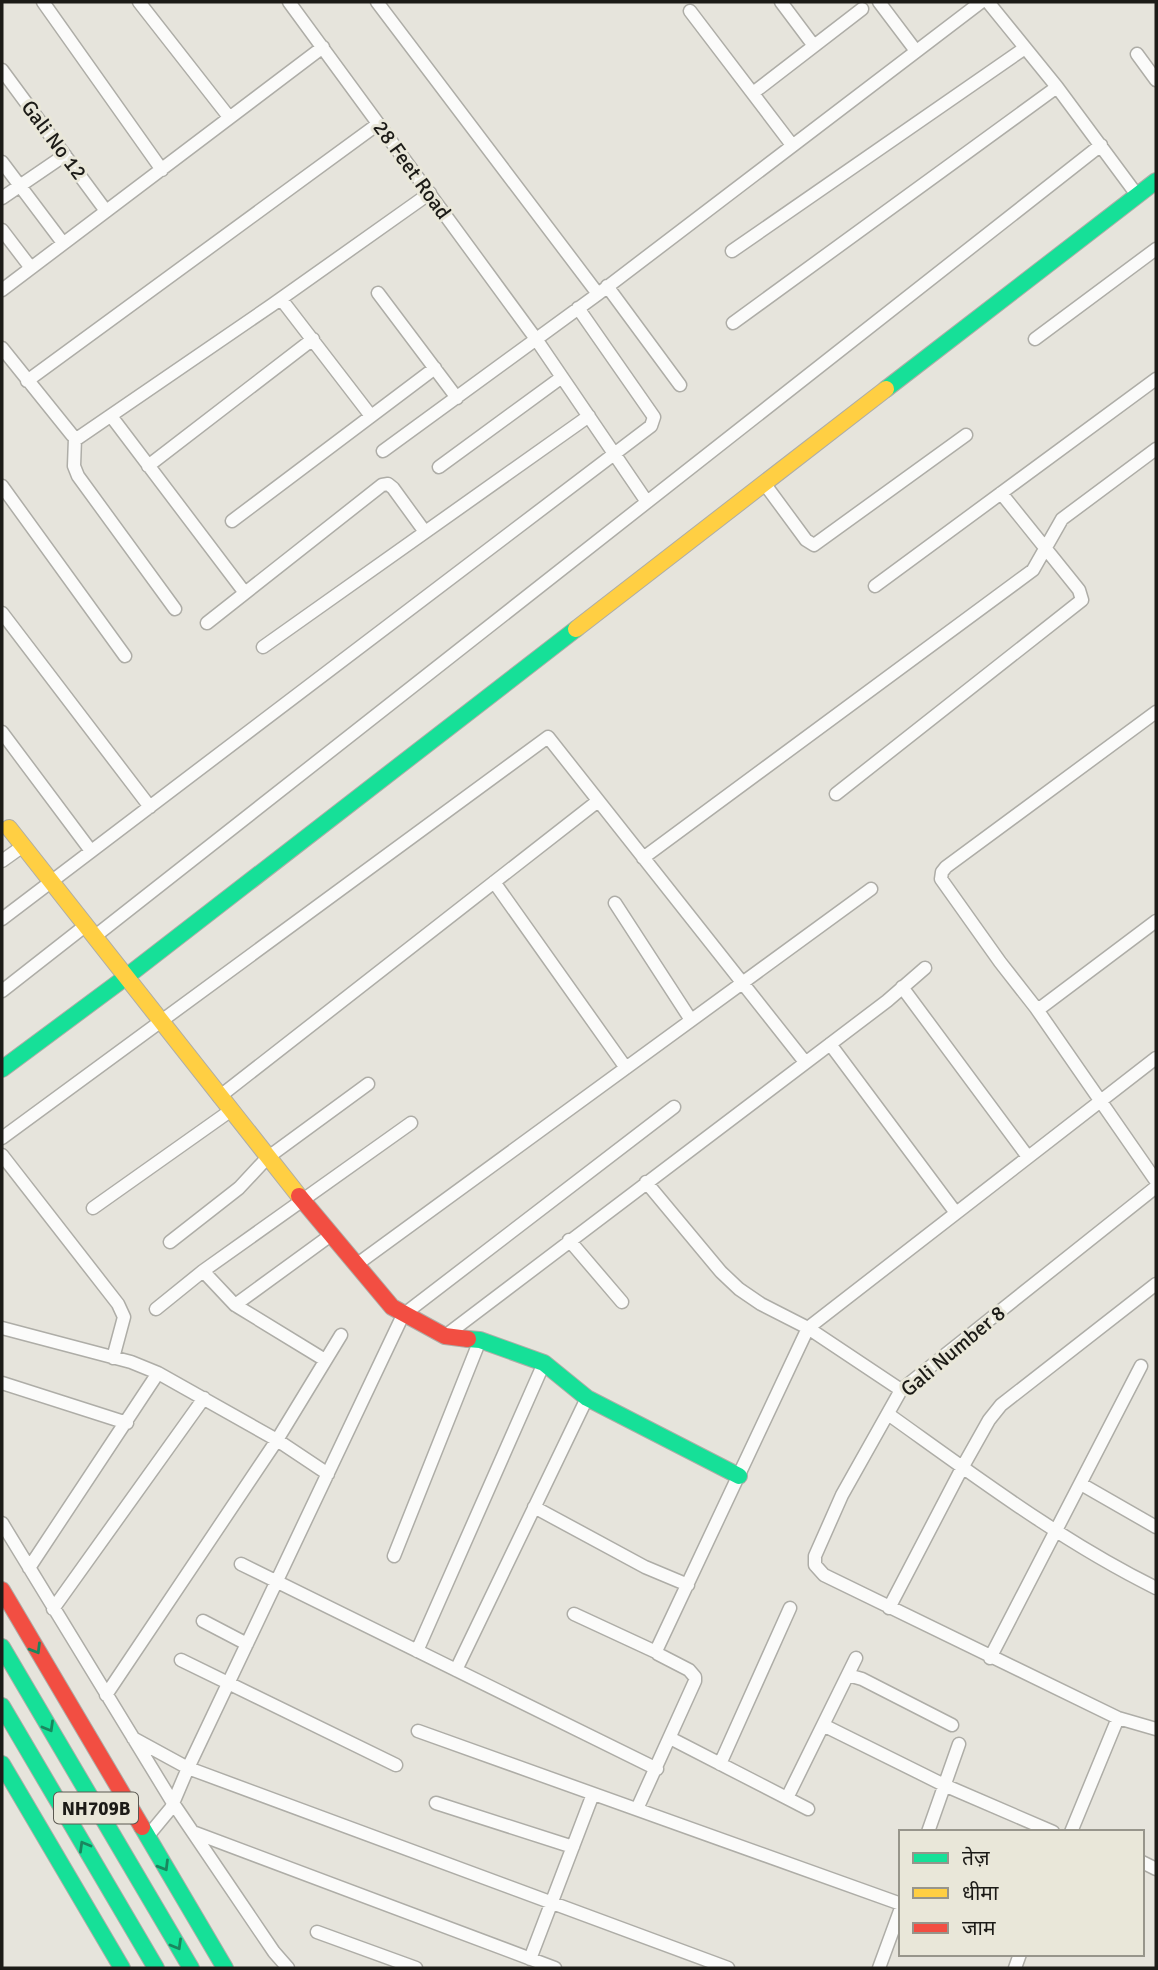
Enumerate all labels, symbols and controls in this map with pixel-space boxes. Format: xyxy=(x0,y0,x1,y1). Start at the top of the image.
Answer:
street label: Gali No 12 xyxy=(16,95,92,185)
street label: 28 Feet Road xyxy=(368,116,456,224)
street label: Gali Number 8 xyxy=(896,1300,1010,1402)
one-way arrow xyxy=(28,1641,41,1654)
one-way arrow xyxy=(41,1720,54,1733)
road number: NH709B xyxy=(54,1792,138,1824)
legend xyxy=(899,1830,1144,1956)
one-way arrow xyxy=(79,1841,92,1854)
text: तेज़ xyxy=(962,1845,990,1871)
one-way arrow xyxy=(156,1858,169,1871)
text: धीमा xyxy=(962,1880,999,1906)
text: जाम xyxy=(962,1915,996,1941)
one-way arrow xyxy=(168,1937,181,1950)

